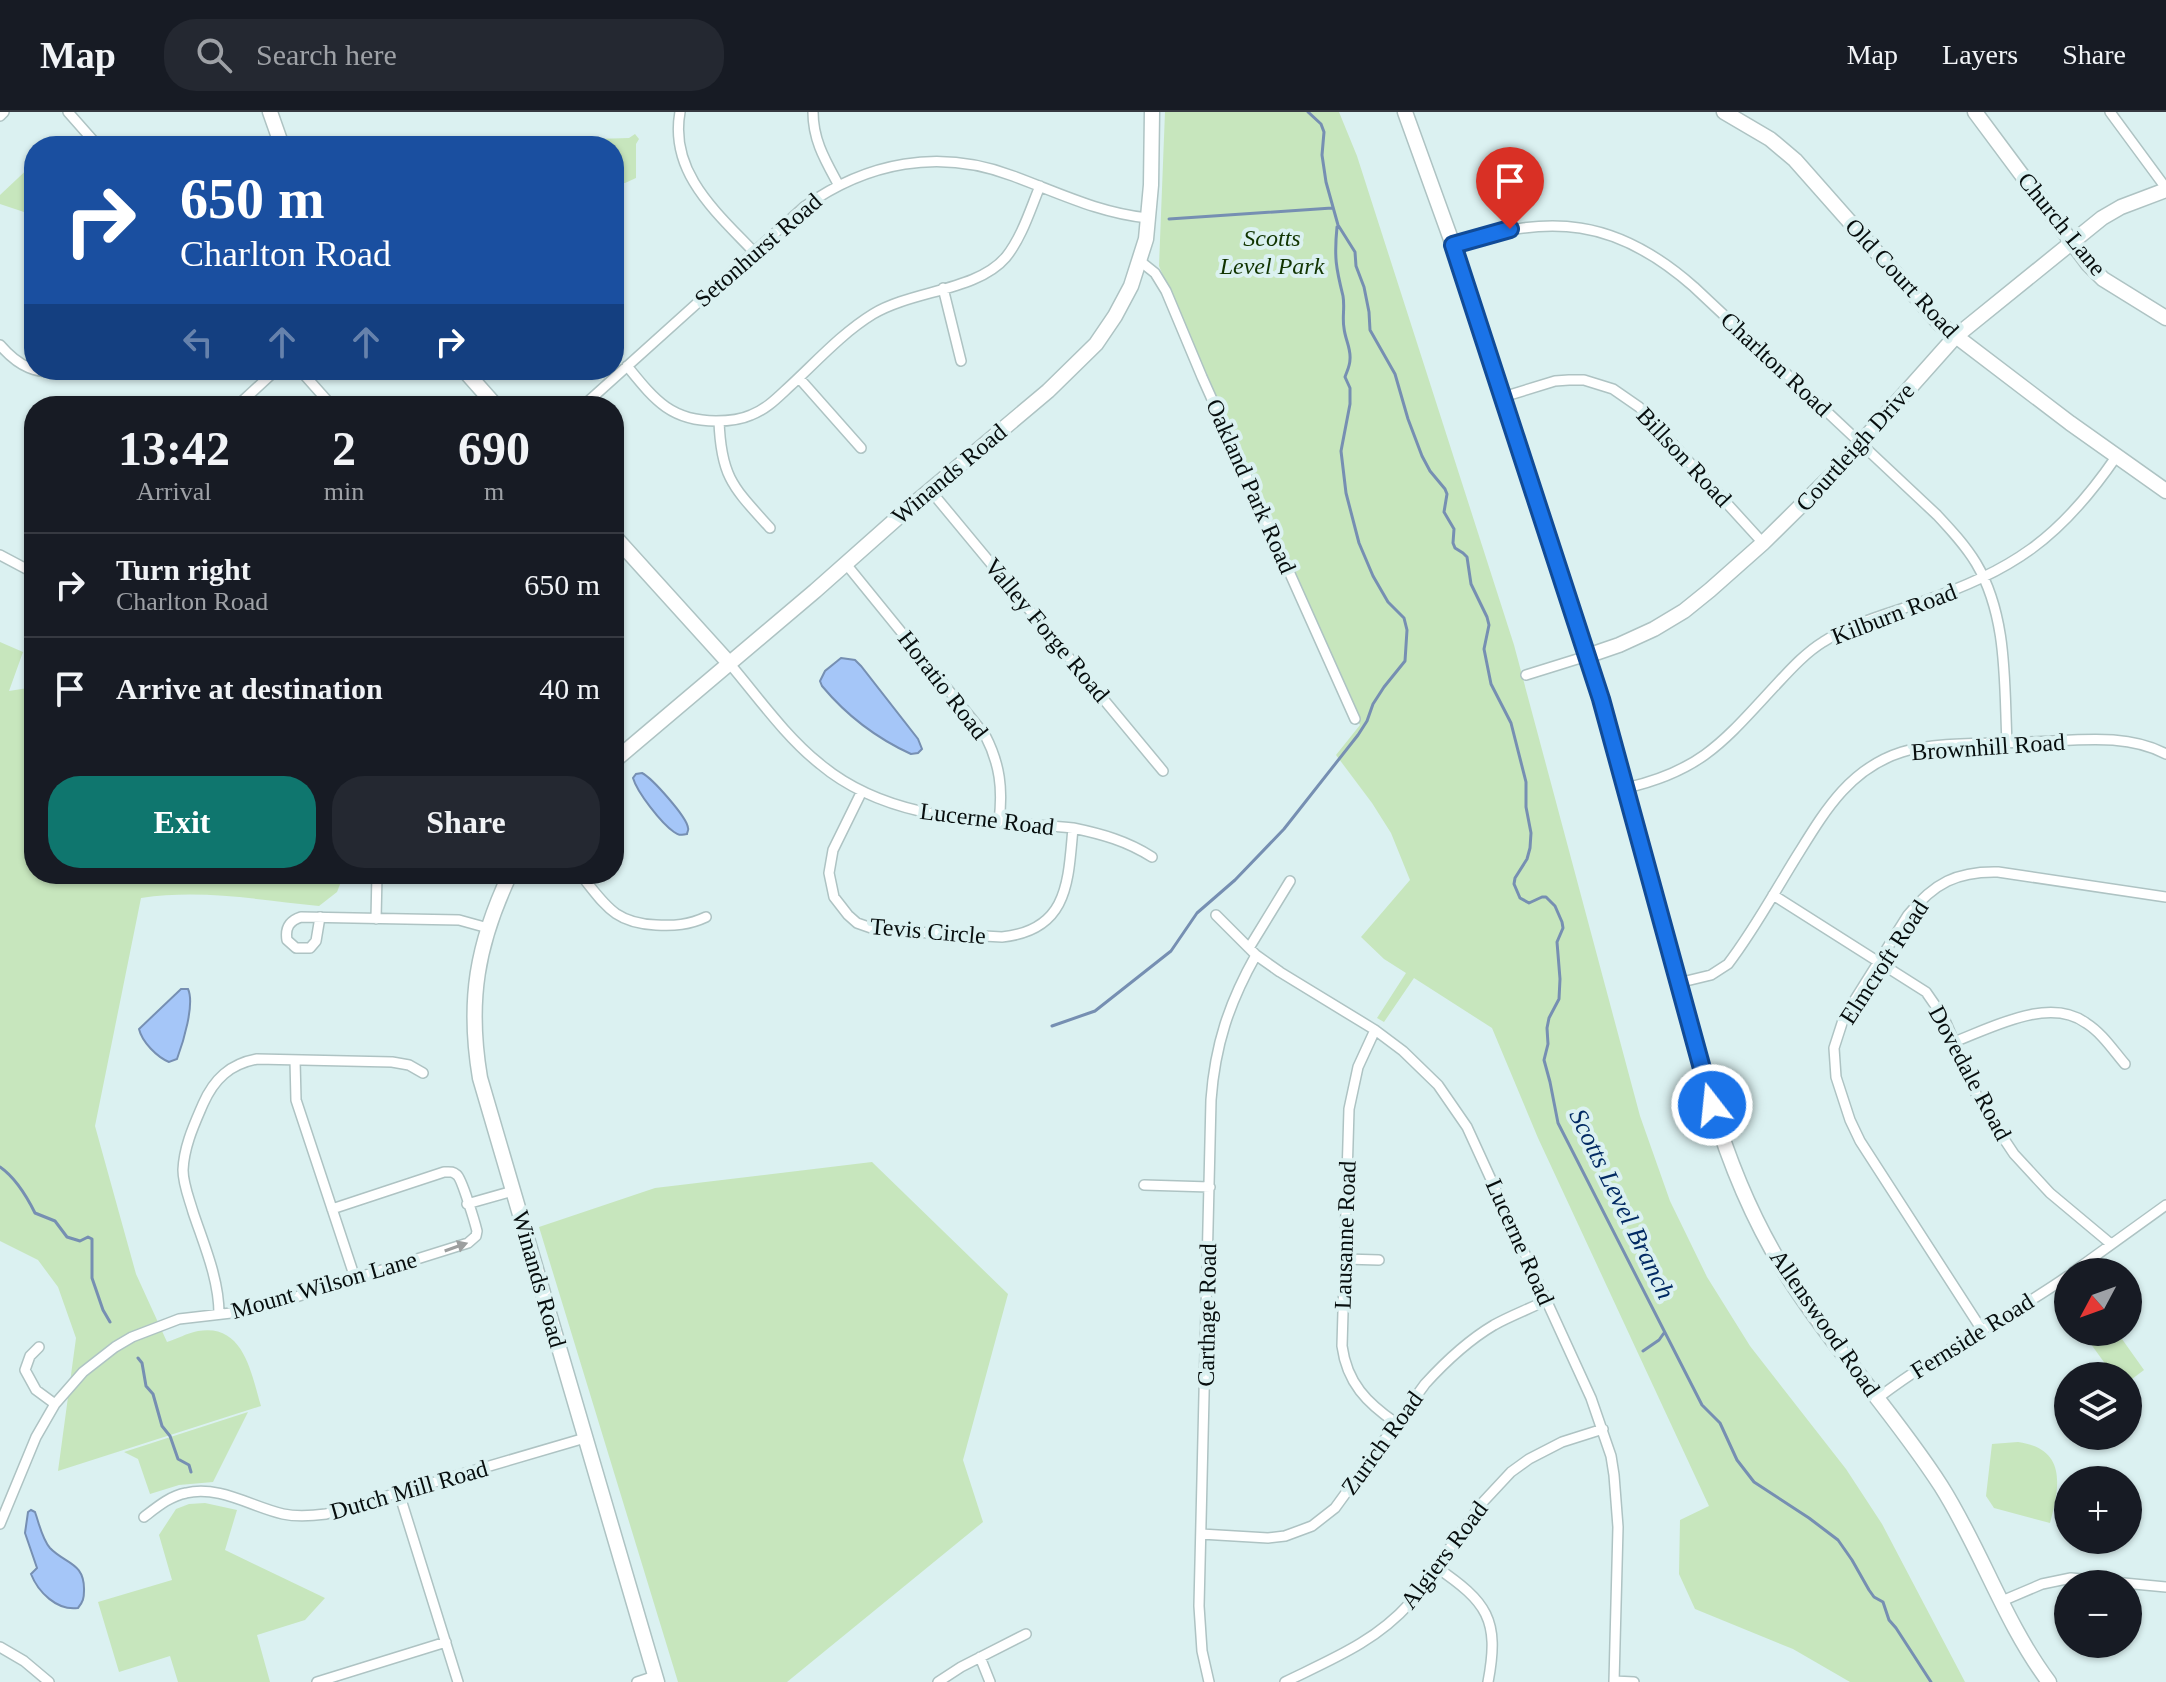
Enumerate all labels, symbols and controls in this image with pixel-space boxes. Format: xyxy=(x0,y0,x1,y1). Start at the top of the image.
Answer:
search box xyxy=(164,19,724,91)
icon: search xyxy=(192,33,236,77)
text: Map xyxy=(40,34,116,76)
text: Search here xyxy=(256,38,397,71)
text: Map xyxy=(1847,39,1898,70)
text: Layers xyxy=(1942,39,2018,70)
text: Share xyxy=(2062,39,2126,70)
pin xyxy=(1476,147,1544,229)
icon: arrive xyxy=(1488,159,1532,203)
street label: Church Lane xyxy=(2013,167,2111,281)
icon: right xyxy=(48,168,152,272)
text: 650 m xyxy=(180,168,325,230)
street label: Setonhurst Road xyxy=(689,188,827,312)
street label: Old Court Road xyxy=(1840,213,1964,343)
park label: Scotts Level Park xyxy=(1219,225,1325,279)
text: Charlton Road xyxy=(180,234,391,274)
street label: Charlton Road xyxy=(1716,307,1836,421)
icon: left xyxy=(176,320,220,364)
icon: ahead xyxy=(260,320,304,364)
icon: ahead xyxy=(344,320,388,364)
icon: right xyxy=(428,320,472,364)
street label: Courtleigh Drive xyxy=(1791,378,1919,516)
street label: Oakland Park Road xyxy=(1201,395,1301,577)
street label: Billson Road xyxy=(1632,402,1736,512)
street label: Winands Road xyxy=(887,419,1011,529)
text: 13:42 xyxy=(118,422,230,475)
text: 2 xyxy=(332,422,356,475)
text: 690 xyxy=(458,422,530,475)
text: Arrival xyxy=(136,477,211,506)
text: min xyxy=(324,477,364,506)
text: m xyxy=(484,477,504,506)
text: Turn right xyxy=(116,553,251,586)
street label: Valley Forge Road xyxy=(979,553,1115,707)
icon: right xyxy=(48,563,92,607)
text: 650 m xyxy=(524,568,600,601)
street label: Kilburn Road xyxy=(1828,578,1960,650)
text: Charlton Road xyxy=(116,587,268,616)
street label: Horatio Road xyxy=(893,626,993,744)
icon: arrive xyxy=(48,667,92,711)
text: Arrive at destination xyxy=(116,672,383,705)
text: 40 m xyxy=(539,672,600,705)
street label: Brownhill Road xyxy=(1910,729,2066,765)
button: Exit xyxy=(48,776,316,868)
button: Share xyxy=(332,776,600,868)
street label: Lucerne Road xyxy=(918,798,1056,840)
street label: Elmcroft Road xyxy=(1834,895,1934,1029)
street label: Tevis Circle xyxy=(869,913,987,949)
street label: Dovedale Road xyxy=(1924,1001,2016,1145)
position arrow xyxy=(1670,1063,1754,1147)
water label: Scotts Level Branch xyxy=(1563,1104,1681,1304)
street label: Lausanne Road xyxy=(1329,1160,1361,1310)
street label: Lucerne Road xyxy=(1481,1175,1559,1309)
street label: Winands Road xyxy=(507,1208,571,1350)
one-way arrow xyxy=(445,1240,469,1252)
street label: Carthage Road xyxy=(1193,1243,1221,1387)
street label: Allenswood Road xyxy=(1765,1245,1885,1401)
street label: Mount Wilson Lane xyxy=(228,1246,420,1324)
north arrow xyxy=(2054,1258,2142,1346)
map controls xyxy=(2054,1258,2142,1658)
street label: Fernside Road xyxy=(1906,1288,2038,1384)
button: layers xyxy=(2054,1362,2142,1450)
street label: Zurich Road xyxy=(1336,1387,1428,1499)
street label: Dutch Mill Road xyxy=(327,1455,491,1525)
button: + xyxy=(2054,1466,2142,1554)
street label: Algiers Road xyxy=(1395,1496,1493,1614)
button: − xyxy=(2054,1570,2142,1658)

